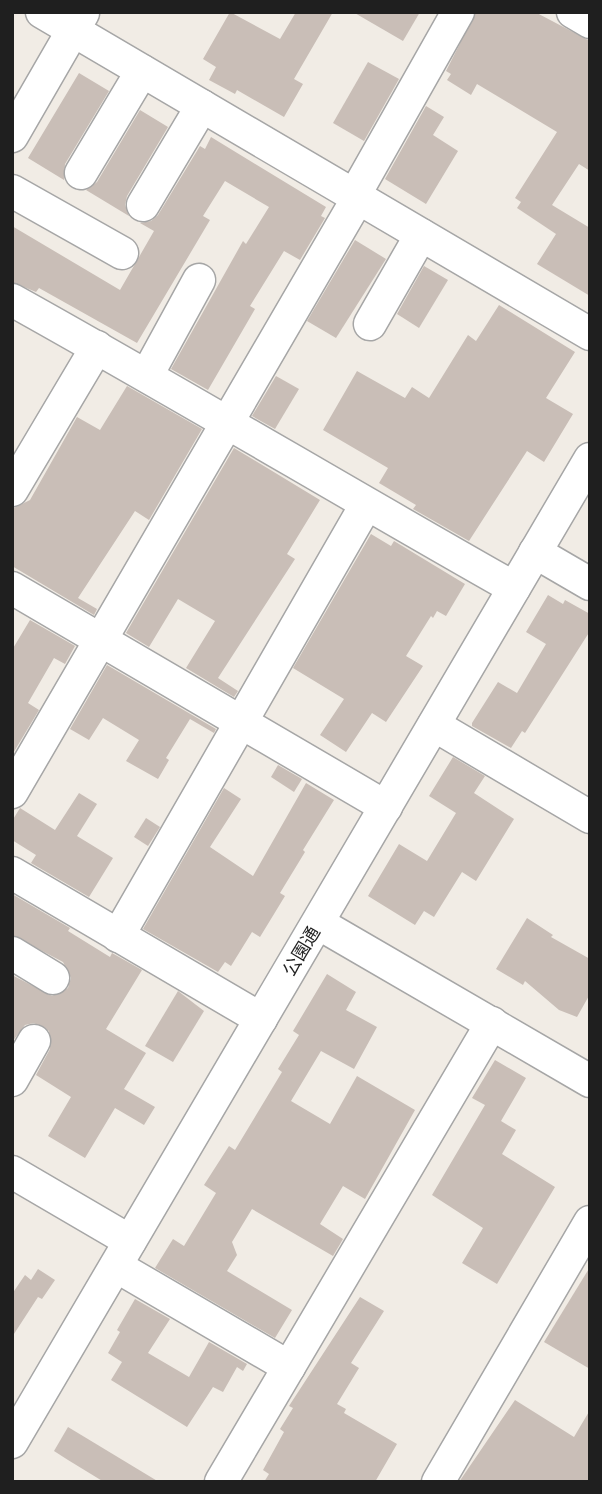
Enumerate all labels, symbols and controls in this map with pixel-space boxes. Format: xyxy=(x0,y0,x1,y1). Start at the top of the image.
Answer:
street label: 公園通 xyxy=(277,922,325,980)

